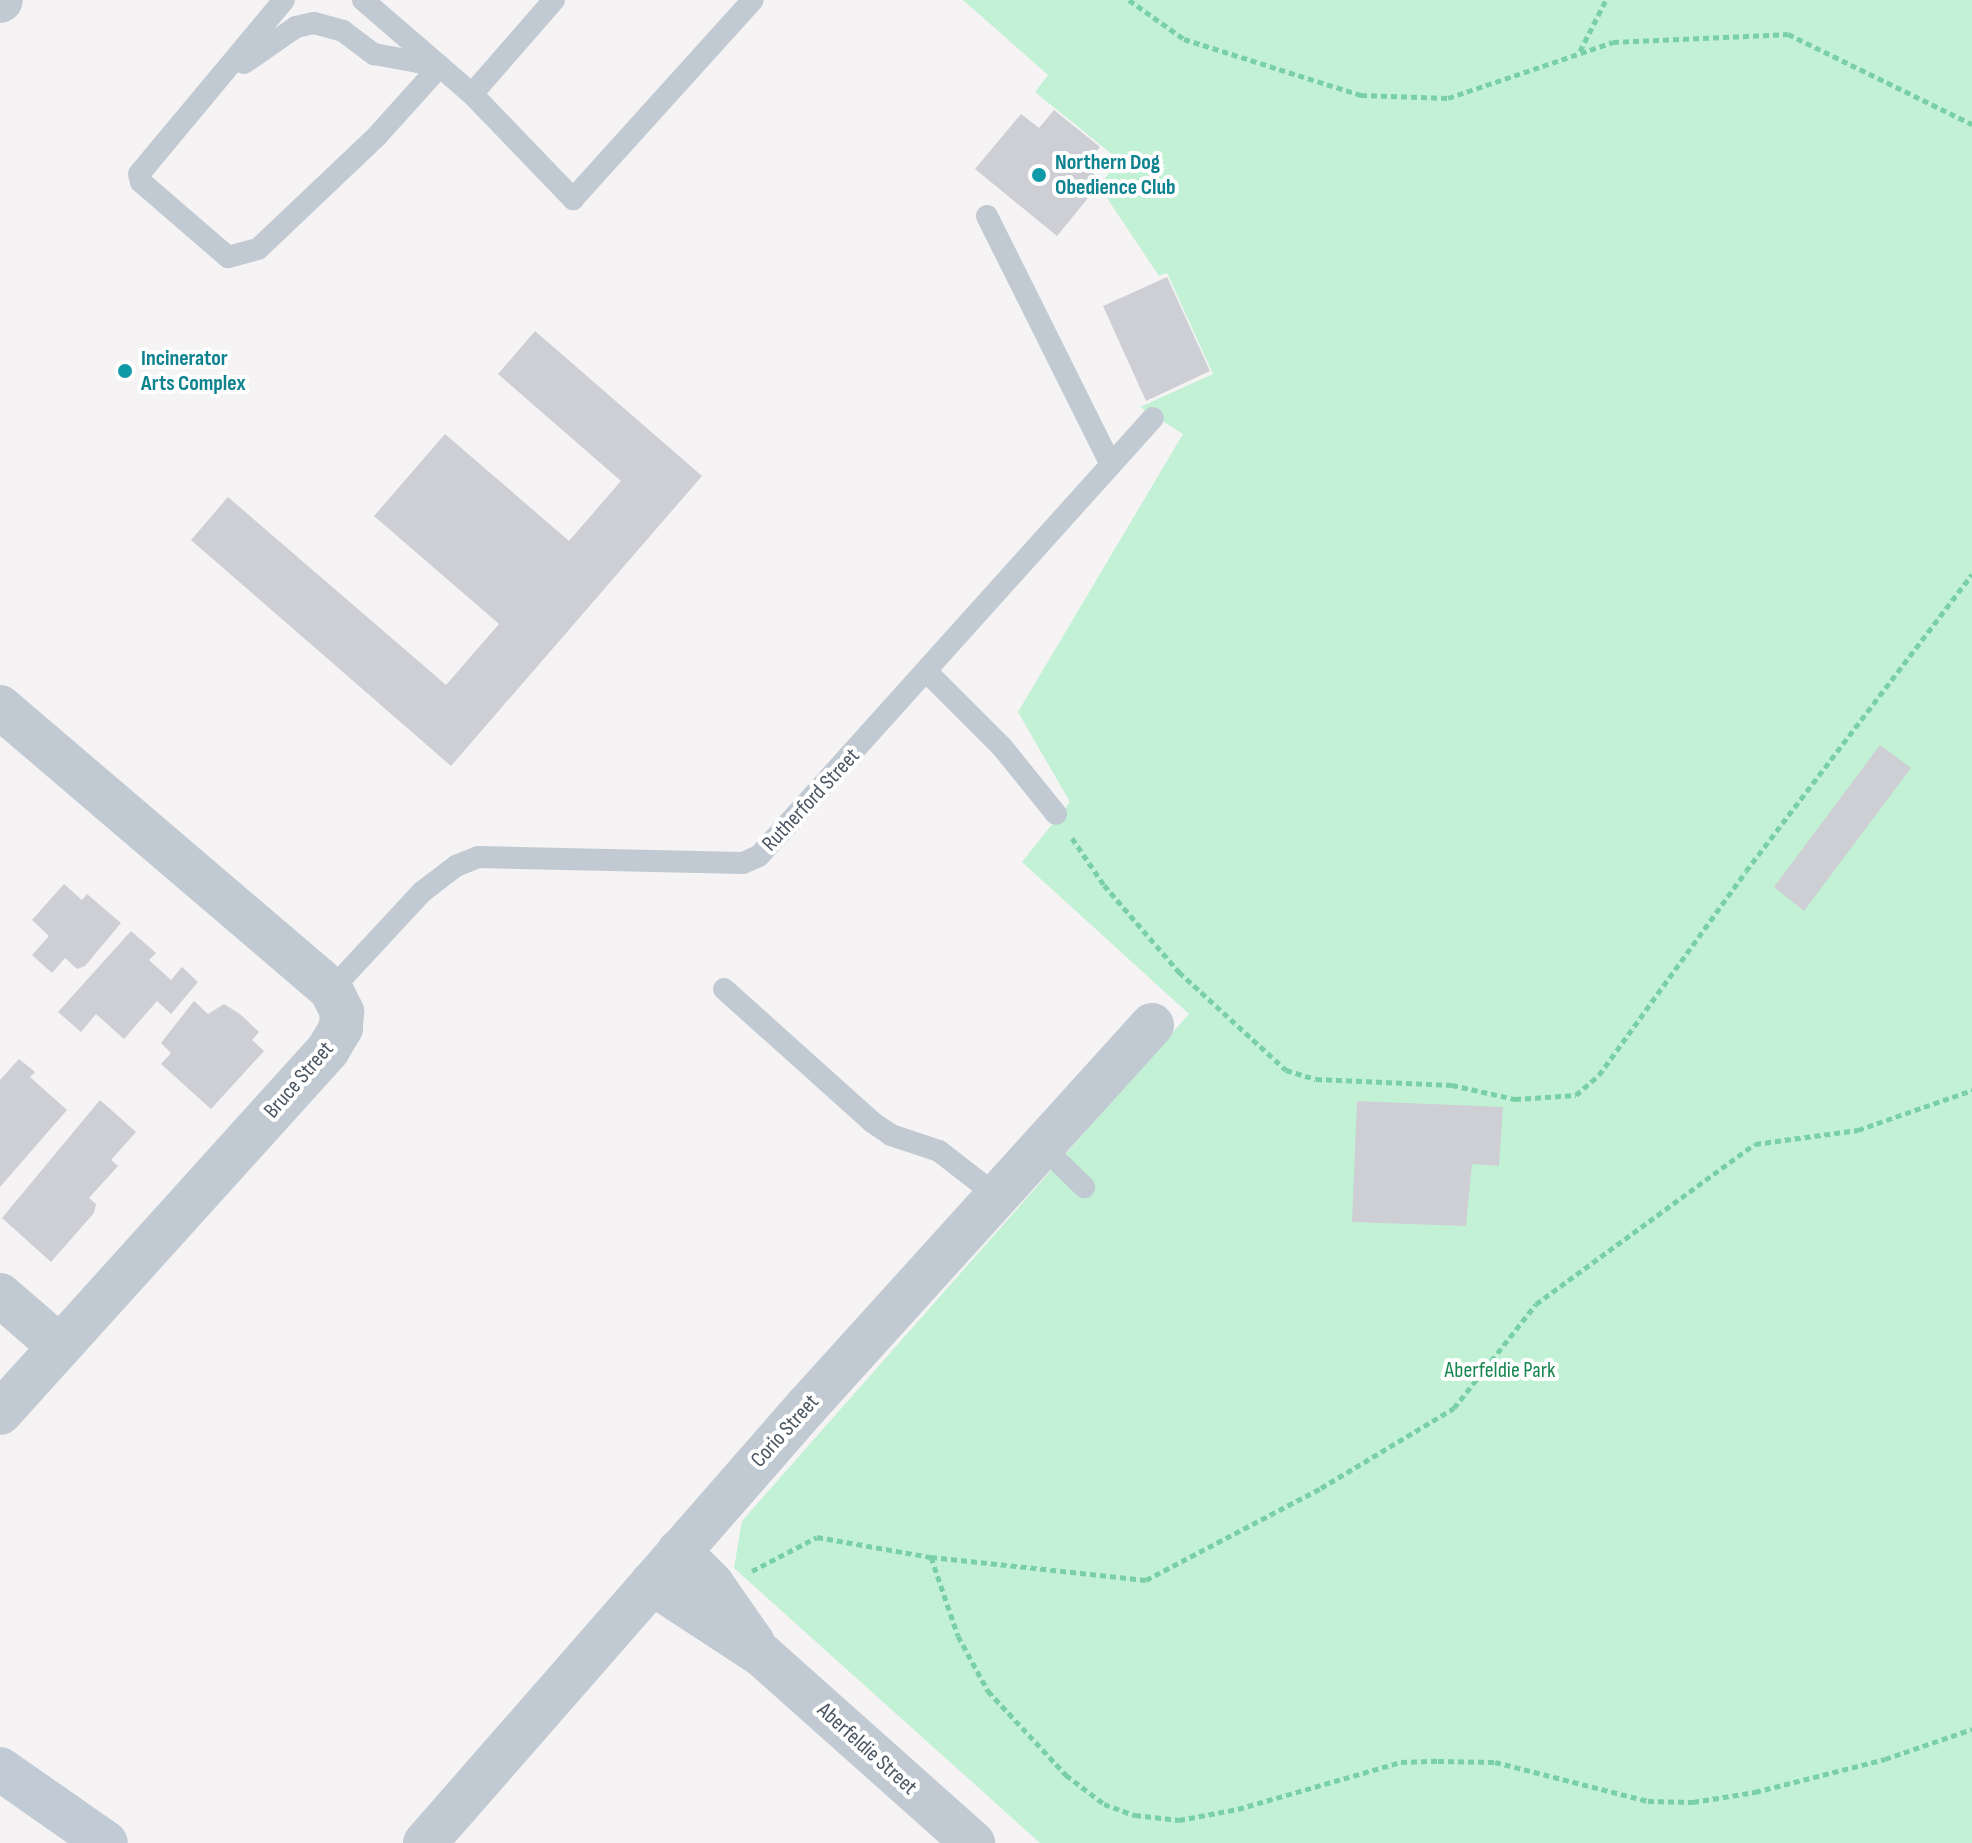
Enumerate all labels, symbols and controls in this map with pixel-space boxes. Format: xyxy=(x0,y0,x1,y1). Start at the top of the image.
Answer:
place label: Northern Dog Obedience Club xyxy=(1055,149,1176,200)
marker: Northern Dog Obedience Club xyxy=(1030,166,1048,184)
place label: Incinerator Arts Complex xyxy=(141,345,246,396)
marker: Incinerator Arts Complex xyxy=(116,362,134,380)
street label: Rutherford Street xyxy=(757,743,865,857)
street label: Bruce Street xyxy=(259,1036,339,1124)
park label: Aberfeldie Park xyxy=(1445,1358,1555,1384)
street label: Corio Street xyxy=(745,1389,825,1473)
street label: Aberfeldie Street xyxy=(812,1697,922,1801)

